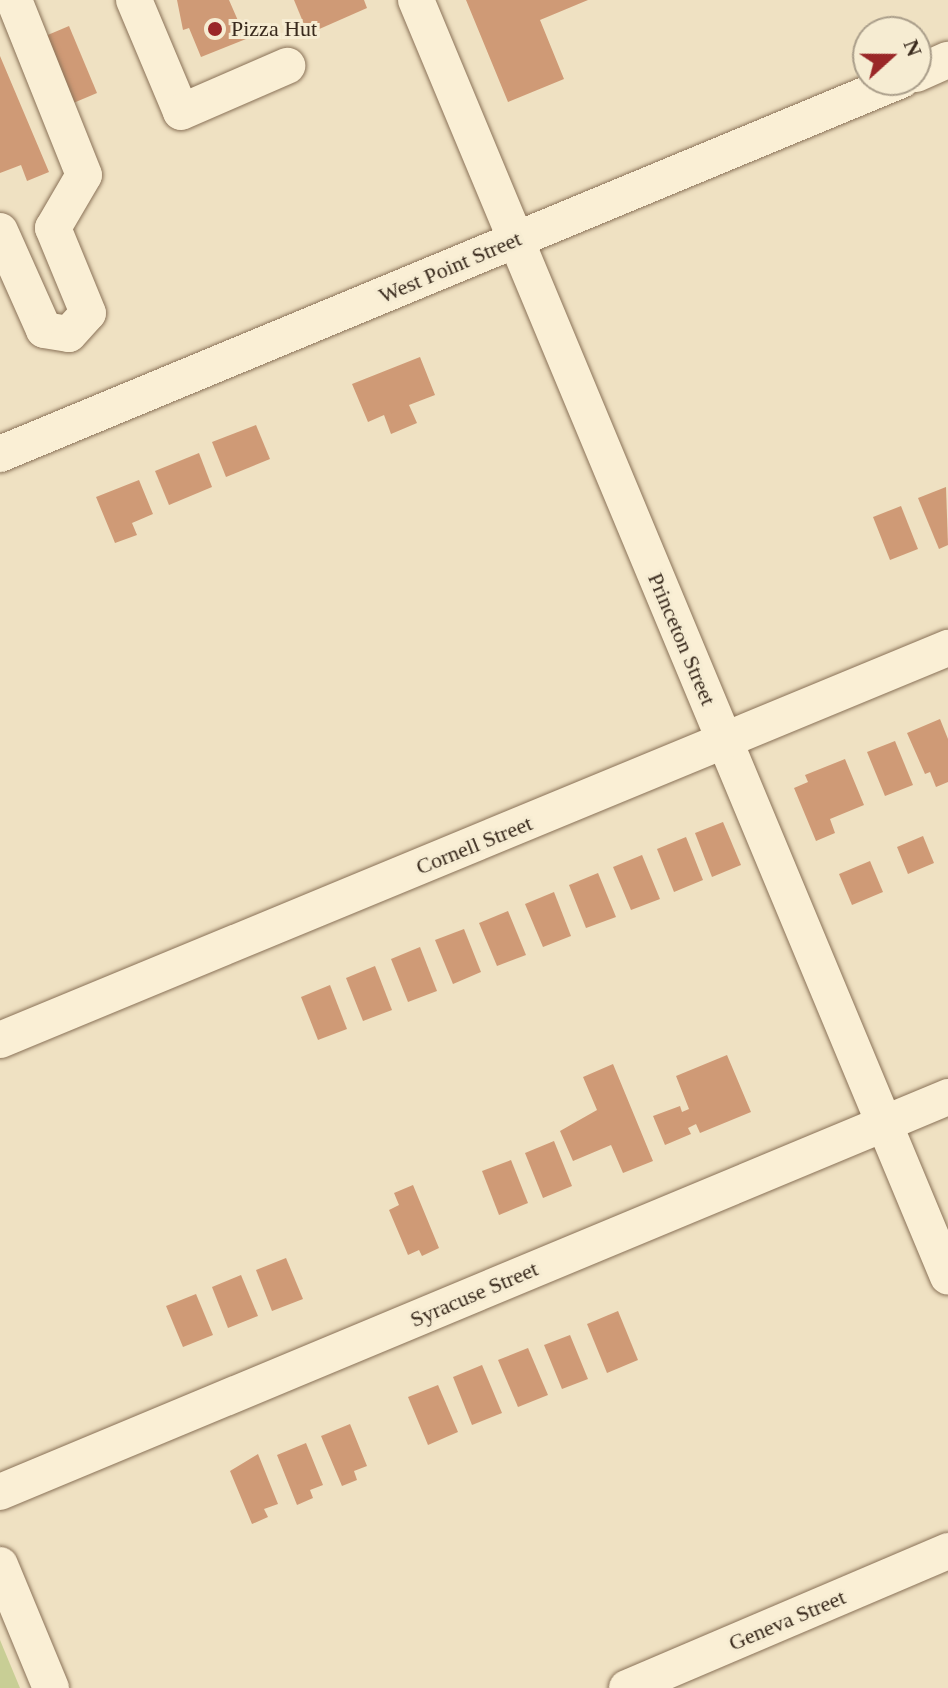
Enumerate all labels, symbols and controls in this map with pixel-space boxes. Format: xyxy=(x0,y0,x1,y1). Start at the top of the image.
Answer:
place label: Pizza Hut xyxy=(231,16,317,42)
north arrow xyxy=(852,16,932,96)
marker: Pizza Hut xyxy=(206,20,224,38)
text: N xyxy=(898,36,928,60)
street label: West Point Street xyxy=(375,225,525,309)
street label: Princeton Street xyxy=(642,569,722,709)
street label: Cornell Street xyxy=(412,810,536,880)
street label: Syracuse Street xyxy=(406,1255,542,1333)
street label: Geneva Street xyxy=(725,1584,849,1656)

